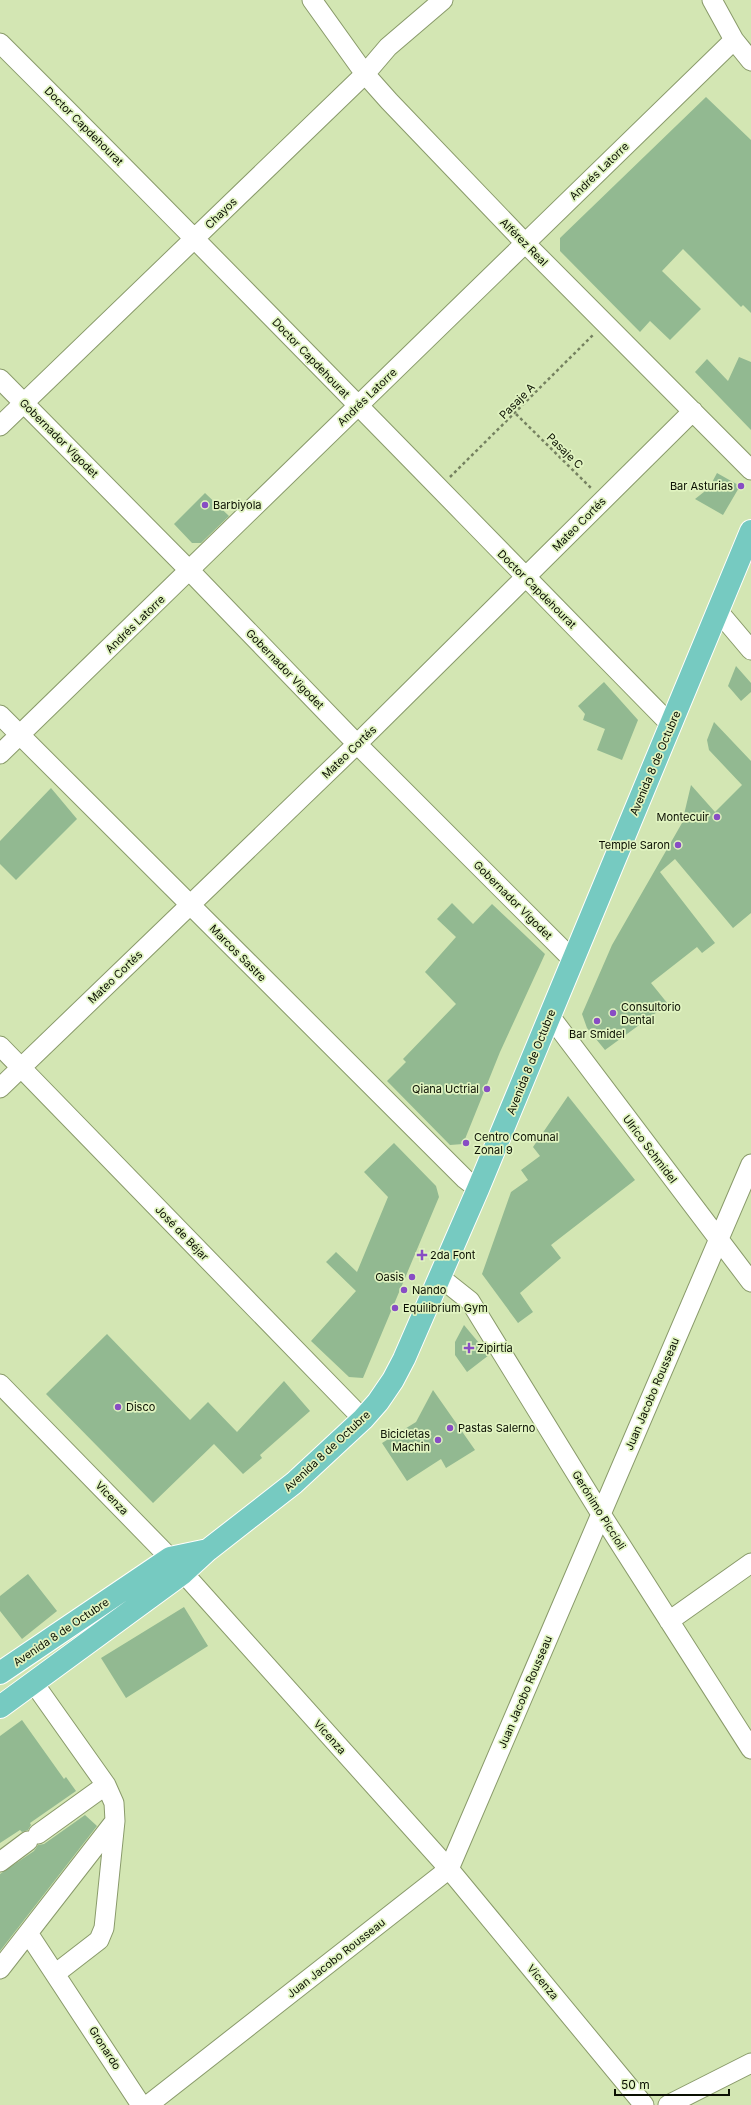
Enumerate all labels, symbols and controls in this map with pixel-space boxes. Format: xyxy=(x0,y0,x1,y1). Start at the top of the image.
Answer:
street label: Doctor Capdehourat xyxy=(42,84,127,169)
street label: Andrés Latorre xyxy=(566,139,632,203)
street label: Chayos xyxy=(202,194,240,232)
street label: Alférez Real xyxy=(497,215,551,269)
street label: Doctor Capdehourat xyxy=(269,315,353,401)
street label: Andrés Latorre xyxy=(334,365,400,429)
street label: Pasaje A xyxy=(496,380,538,422)
street label: Gobernador Vigodet xyxy=(17,396,102,481)
street label: Pasaje C xyxy=(544,430,586,472)
place label: Bar Asturias xyxy=(670,479,733,493)
marker: Bar Asturias xyxy=(736,481,746,491)
street label: Mateo Cortés xyxy=(549,494,609,554)
place label: Barbiyola xyxy=(213,498,262,512)
marker: Barbiyola xyxy=(200,500,210,510)
street label: Doctor Capdehourat xyxy=(495,547,580,632)
street label: Andrés Latorre xyxy=(102,592,168,656)
street label: Gobernador Vigodet xyxy=(243,626,327,712)
street label: Avenida 8 de Octubre xyxy=(627,709,683,817)
street label: Mateo Cortés xyxy=(319,722,379,781)
place label: Montecuir xyxy=(656,810,709,824)
marker: Montecuir xyxy=(712,812,722,822)
place label: Temple Saron xyxy=(599,838,670,852)
marker: Temple Saron xyxy=(673,840,683,850)
street label: Gobernador Vigodet xyxy=(471,858,556,943)
street label: Marcos Sastre xyxy=(207,922,269,984)
street label: Mateo Cortés xyxy=(85,947,145,1006)
place label: Consultorio Dental xyxy=(621,1000,681,1027)
street label: Avenida 8 de Octubre xyxy=(503,1007,559,1117)
marker: Consultorio Dental xyxy=(608,1008,618,1018)
marker: Bar Smidel xyxy=(592,1016,602,1026)
place label: Bar Smidel xyxy=(569,1027,625,1041)
place label: Qiana Uctrial xyxy=(412,1082,479,1096)
marker: Qiana Uctrial xyxy=(482,1084,492,1094)
street label: Ulrico Schmidel xyxy=(620,1112,680,1186)
place label: Centro Comunal Zonal 9 xyxy=(474,1130,558,1157)
marker: Centro Comunal Zonal 9 xyxy=(461,1138,471,1148)
street label: José de Béjar xyxy=(152,1203,212,1263)
place label: 2da Font xyxy=(430,1248,476,1262)
marker: 2da Font xyxy=(417,1250,427,1260)
place label: Oasis xyxy=(375,1270,404,1284)
marker: Oasis xyxy=(407,1272,417,1282)
place label: Nando xyxy=(412,1283,447,1297)
marker: Nando xyxy=(399,1285,409,1295)
place label: Equilibrium Gym xyxy=(403,1301,488,1315)
marker: Equilibrium Gym xyxy=(390,1303,400,1313)
street label: Juan Jacobo Rousseau xyxy=(622,1336,682,1452)
place label: Zipirtía xyxy=(477,1341,513,1355)
marker: Zipirtía xyxy=(464,1343,474,1353)
place label: Disco xyxy=(126,1400,156,1414)
marker: Disco xyxy=(113,1402,123,1412)
street label: Avenida 8 de Octubre xyxy=(281,1408,373,1494)
place label: Pastas Salerno xyxy=(458,1421,536,1435)
marker: Pastas Salerno xyxy=(445,1423,455,1433)
place label: Bicicletas Machin xyxy=(380,1427,430,1454)
marker: Bicicletas Machin xyxy=(433,1435,443,1445)
street label: Gerónimo Piccioli xyxy=(569,1468,629,1552)
street label: Vicenza xyxy=(92,1478,132,1518)
street label: Avenida 8 de Octubre xyxy=(10,1595,112,1669)
street label: Juan Jacobo Rousseau xyxy=(495,1634,555,1750)
street label: Vicenza xyxy=(311,1717,349,1757)
street label: Juan Jacobo Rousseau xyxy=(284,1915,388,2001)
street label: Vicenza xyxy=(524,1962,562,2002)
street label: Gronardo xyxy=(86,2024,124,2073)
scale bar xyxy=(615,2071,729,2097)
text: 50 m xyxy=(621,2077,650,2092)

